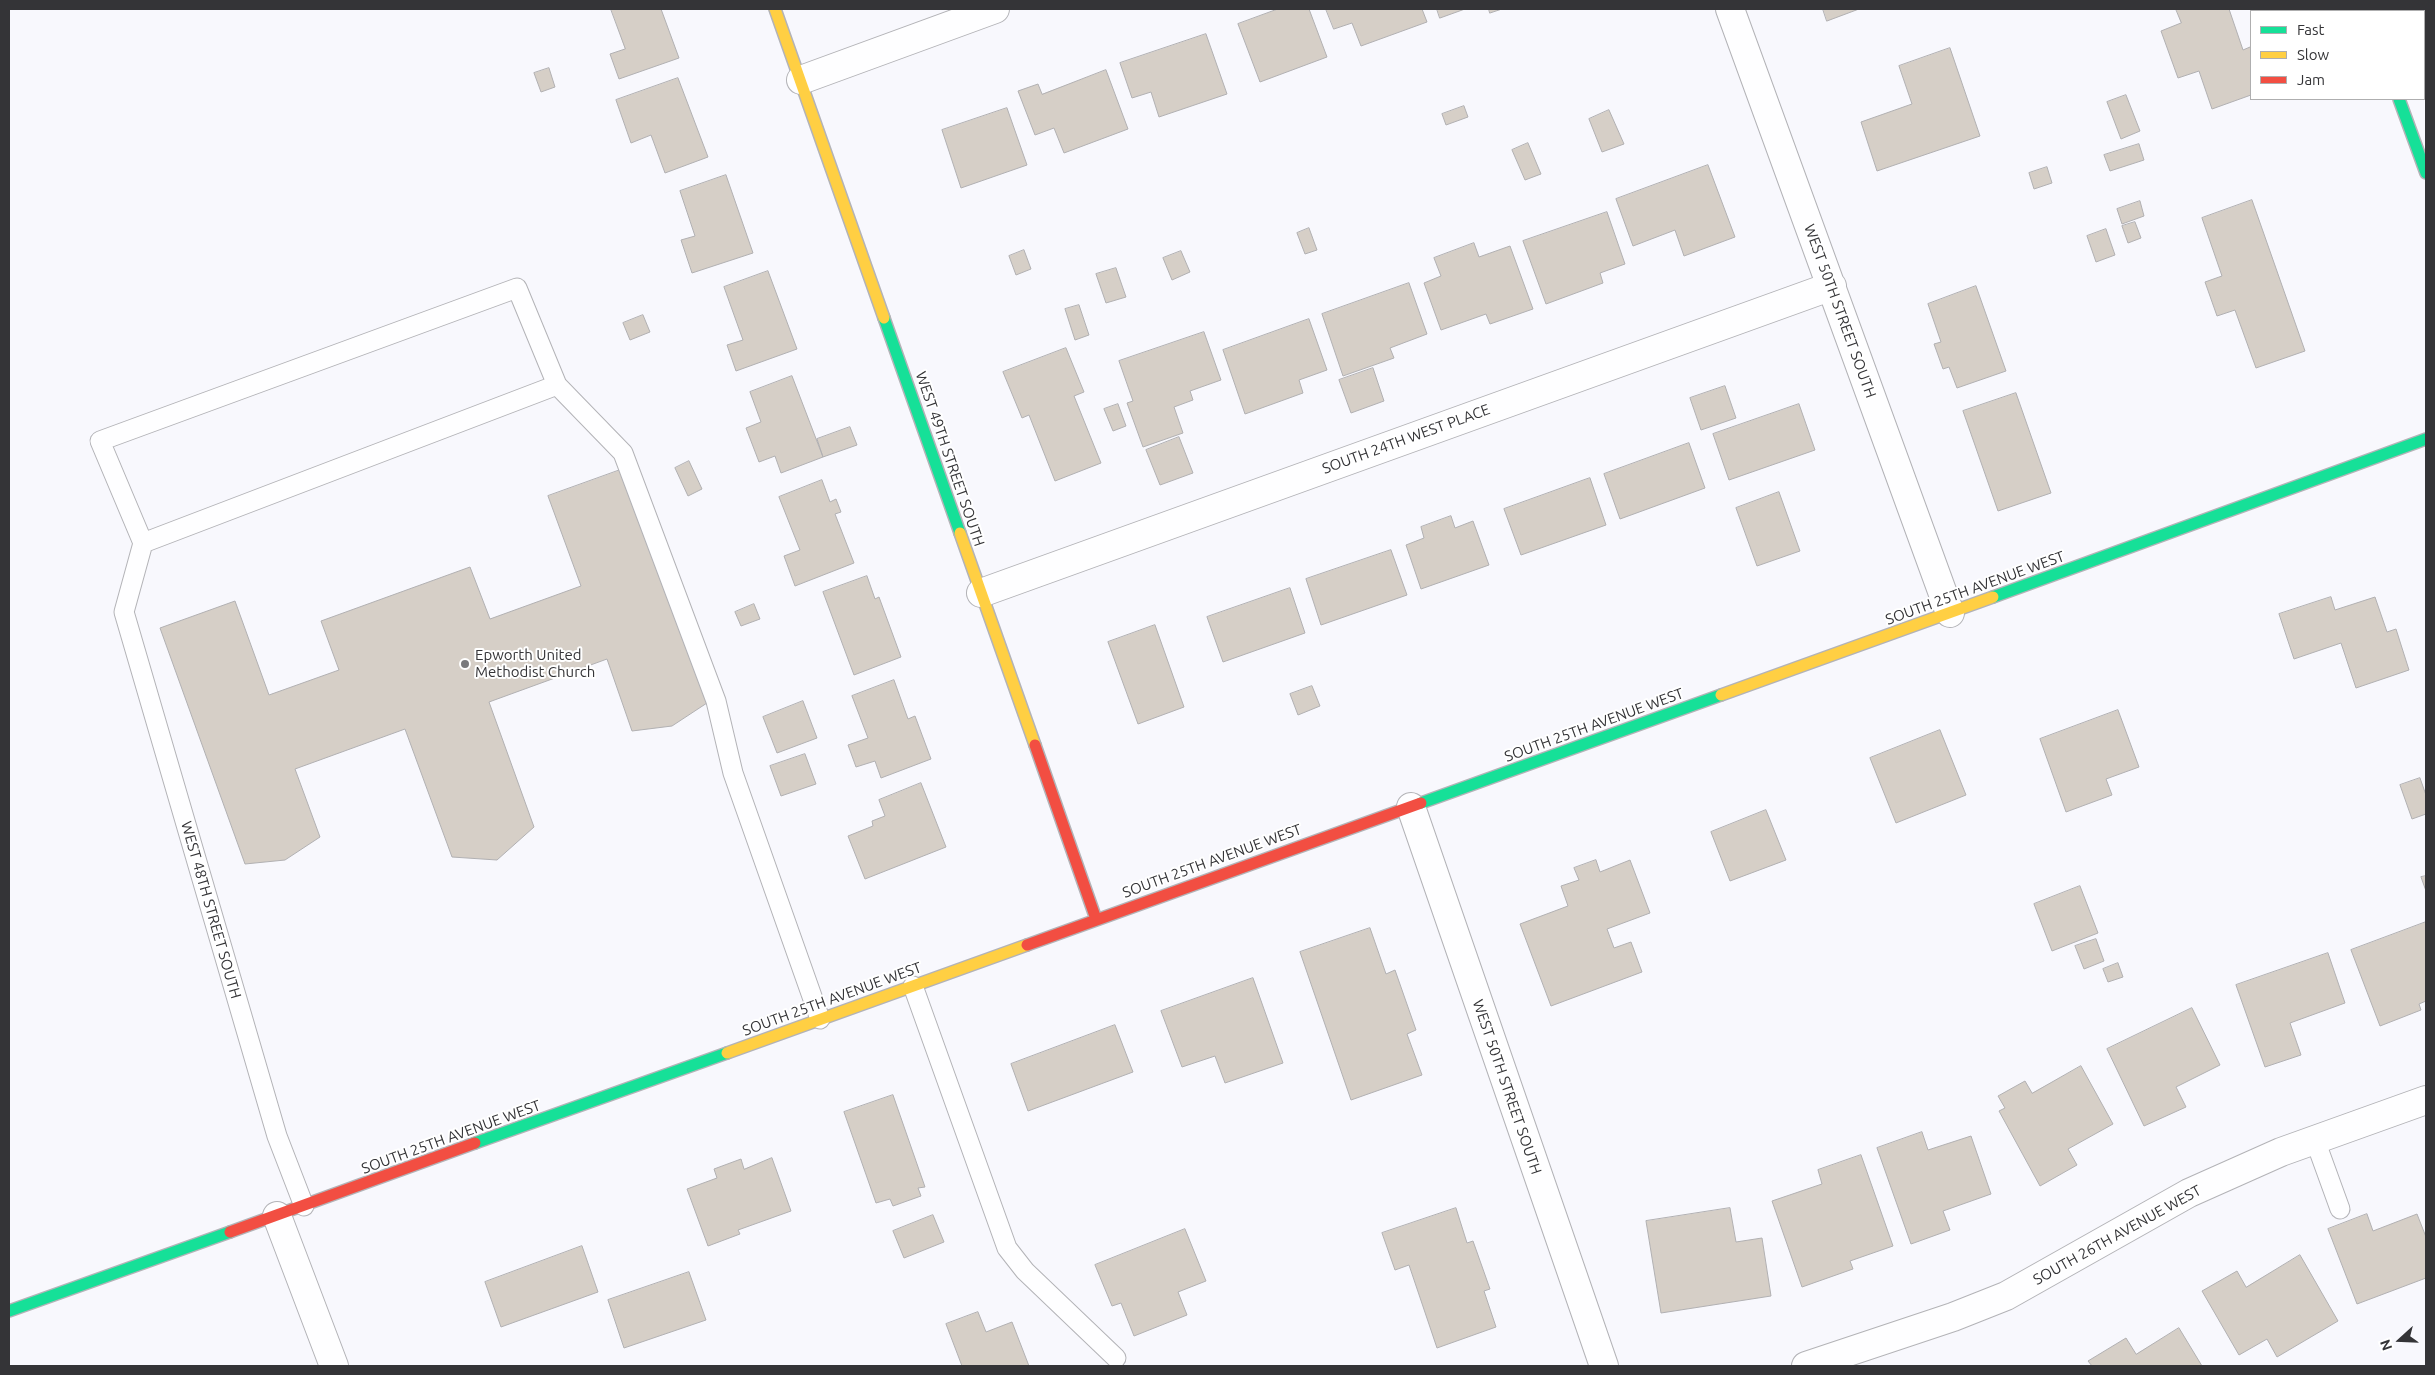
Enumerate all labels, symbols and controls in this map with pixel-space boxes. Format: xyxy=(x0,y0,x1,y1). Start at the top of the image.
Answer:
legend xyxy=(2250,10,2425,100)
text: Fast xyxy=(2297,21,2324,38)
text: Slow xyxy=(2297,46,2329,63)
text: Jam xyxy=(2297,71,2325,88)
street label: WEST 50TH STREET SOUTH xyxy=(1800,222,1880,400)
street label: WEST 49TH STREET SOUTH xyxy=(912,369,988,549)
street label: SOUTH 24TH WEST PLACE xyxy=(1320,400,1492,478)
street label: SOUTH 25TH AVENUE WEST xyxy=(1883,547,2067,629)
place label: Epworth United Methodist Church xyxy=(475,646,595,681)
marker: Epworth United Methodist Church xyxy=(459,658,471,670)
street label: SOUTH 25TH AVENUE WEST xyxy=(1502,684,1686,766)
street label: WEST 48TH STREET SOUTH xyxy=(177,819,245,1001)
street label: SOUTH 25TH AVENUE WEST xyxy=(1120,820,1304,902)
street label: SOUTH 25TH AVENUE WEST xyxy=(740,958,924,1040)
street label: WEST 50TH STREET SOUTH xyxy=(1469,997,1545,1177)
street label: SOUTH 25TH AVENUE WEST xyxy=(359,1096,543,1178)
street label: SOUTH 26TH AVENUE WEST xyxy=(2030,1181,2204,1289)
north arrow xyxy=(2375,1315,2425,1365)
text: N xyxy=(2377,1337,2395,1353)

